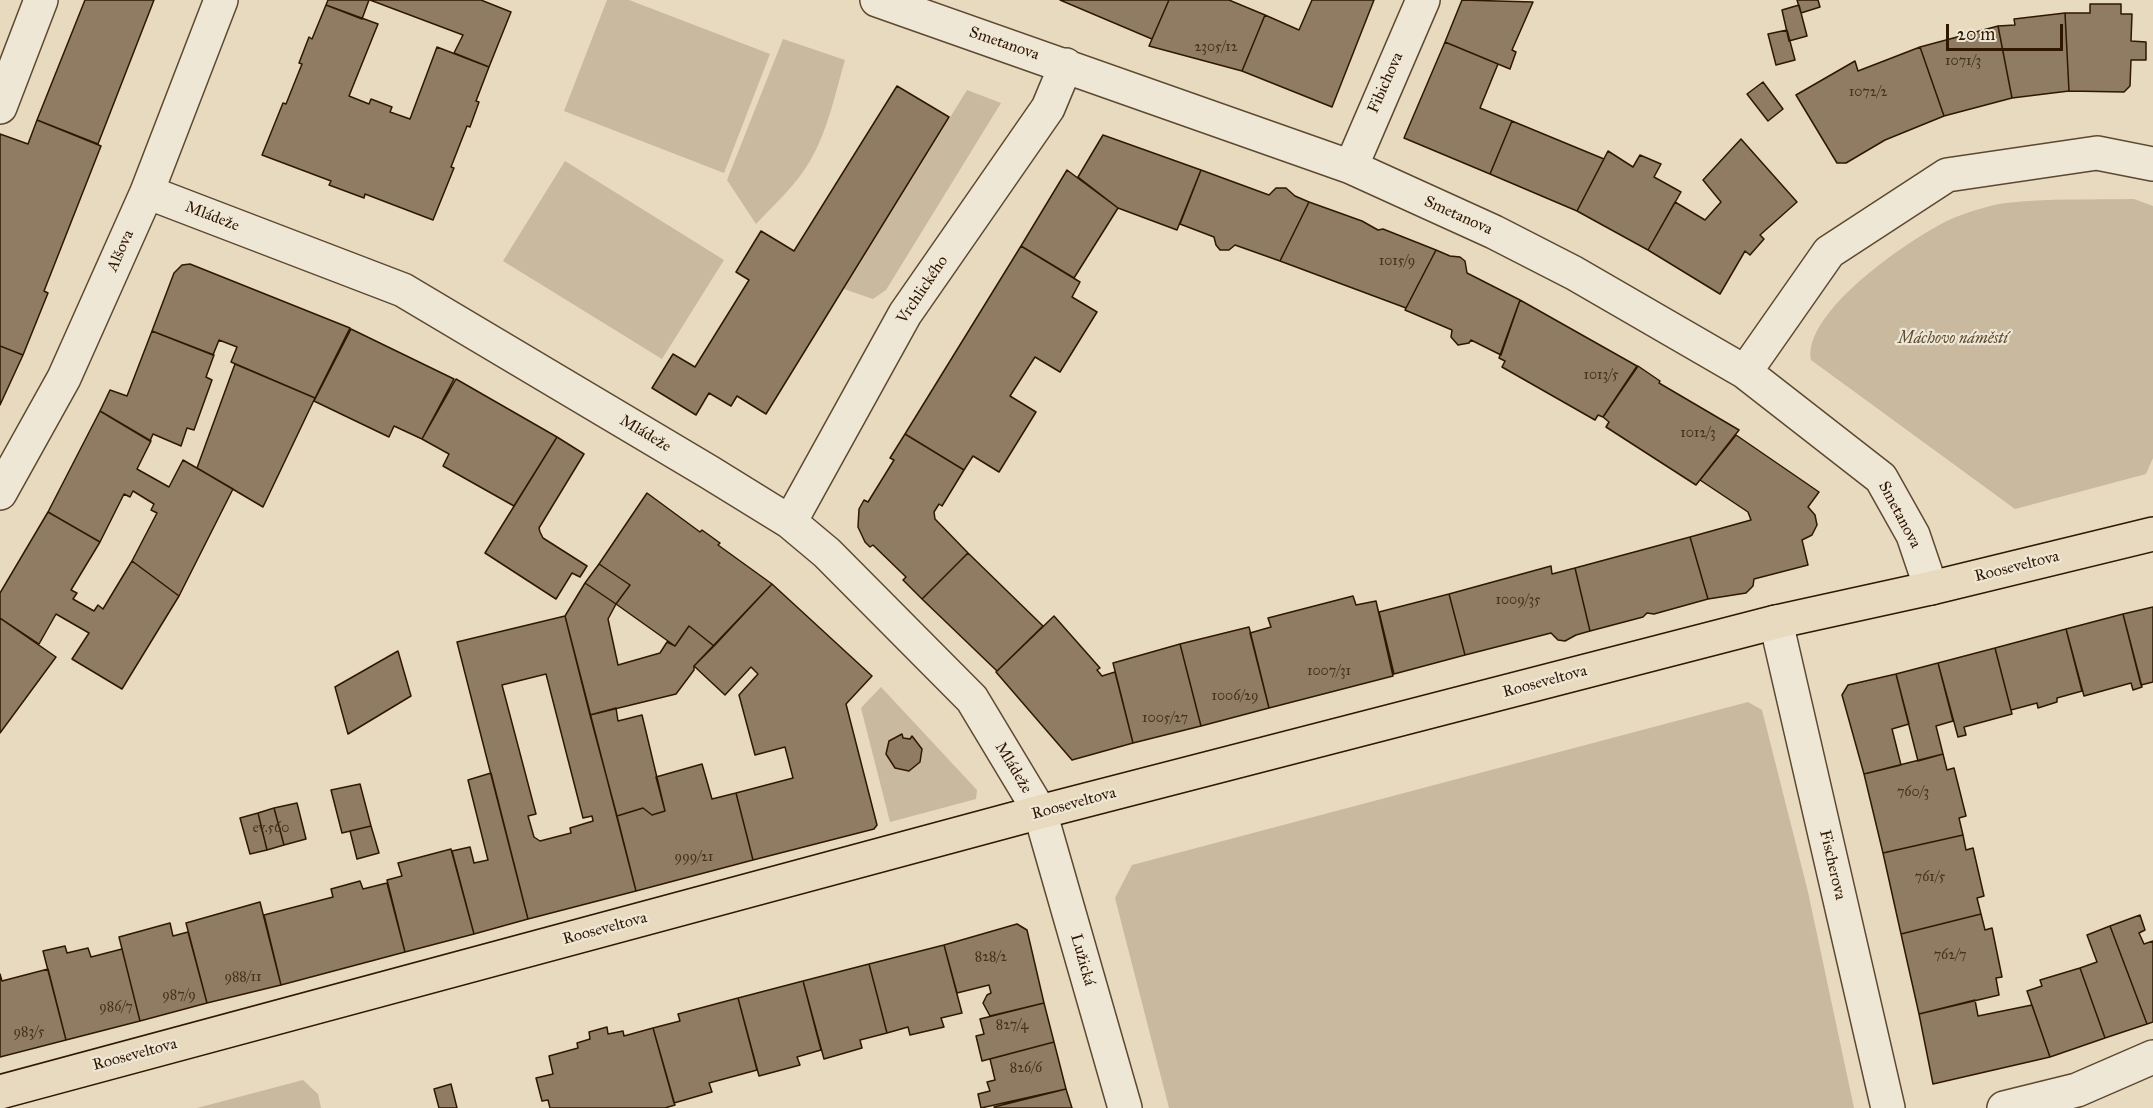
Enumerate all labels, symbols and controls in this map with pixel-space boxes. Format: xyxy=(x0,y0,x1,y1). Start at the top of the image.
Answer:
scale bar xyxy=(1949,12,2066,50)
street label: Smetanova xyxy=(966,23,1042,65)
text: 20 m xyxy=(1957,23,1995,45)
house number: 2305/12 xyxy=(1194,40,1238,56)
street label: Fibichova xyxy=(1364,49,1408,117)
house number: 1071/3 xyxy=(1945,54,1981,70)
house number: 1072/2 xyxy=(1849,85,1887,101)
street label: Smetanova xyxy=(1421,192,1495,240)
street label: Mládeže xyxy=(182,198,242,236)
street label: Alšova xyxy=(103,227,139,275)
street label: Vrchlického xyxy=(893,252,953,328)
house number: 1015/9 xyxy=(1379,254,1415,270)
park label: Máchovo náměstí xyxy=(1898,329,2008,349)
house number: 1013/5 xyxy=(1584,368,1618,384)
street label: Mládeže xyxy=(616,411,674,457)
house number: 1012/3 xyxy=(1680,426,1716,442)
street label: Smetanova xyxy=(1873,478,1925,552)
street label: Rooseveltova xyxy=(1973,547,2061,587)
house number: 1009/35 xyxy=(1495,593,1541,609)
street label: Rooseveltova xyxy=(1501,662,1589,702)
house number: 1007/31 xyxy=(1307,664,1351,680)
house number: 1006/29 xyxy=(1211,689,1259,705)
house number: 1005/27 xyxy=(1142,711,1188,727)
street label: Mládeže xyxy=(990,739,1036,797)
street label: Rooseveltova xyxy=(1030,784,1118,824)
house number: 760/3 xyxy=(1897,785,1929,801)
house number: ev.560 xyxy=(253,821,289,837)
street label: Fischerova xyxy=(1815,828,1849,902)
house number: 999/21 xyxy=(675,850,713,866)
house number: 761/5 xyxy=(1915,870,1945,886)
street label: Rooseveltova xyxy=(561,909,649,949)
street label: Lužická xyxy=(1065,932,1099,988)
house number: 762/7 xyxy=(1934,948,1966,964)
house number: 828/2 xyxy=(975,950,1007,966)
house number: 988/11 xyxy=(224,970,262,986)
house number: 987/9 xyxy=(162,988,196,1004)
house number: 986/7 xyxy=(99,1000,133,1016)
house number: 827/4 xyxy=(996,1018,1028,1034)
house number: 983/5 xyxy=(14,1025,44,1041)
street label: Rooseveltova xyxy=(91,1035,179,1075)
house number: 826/6 xyxy=(1010,1061,1042,1077)

